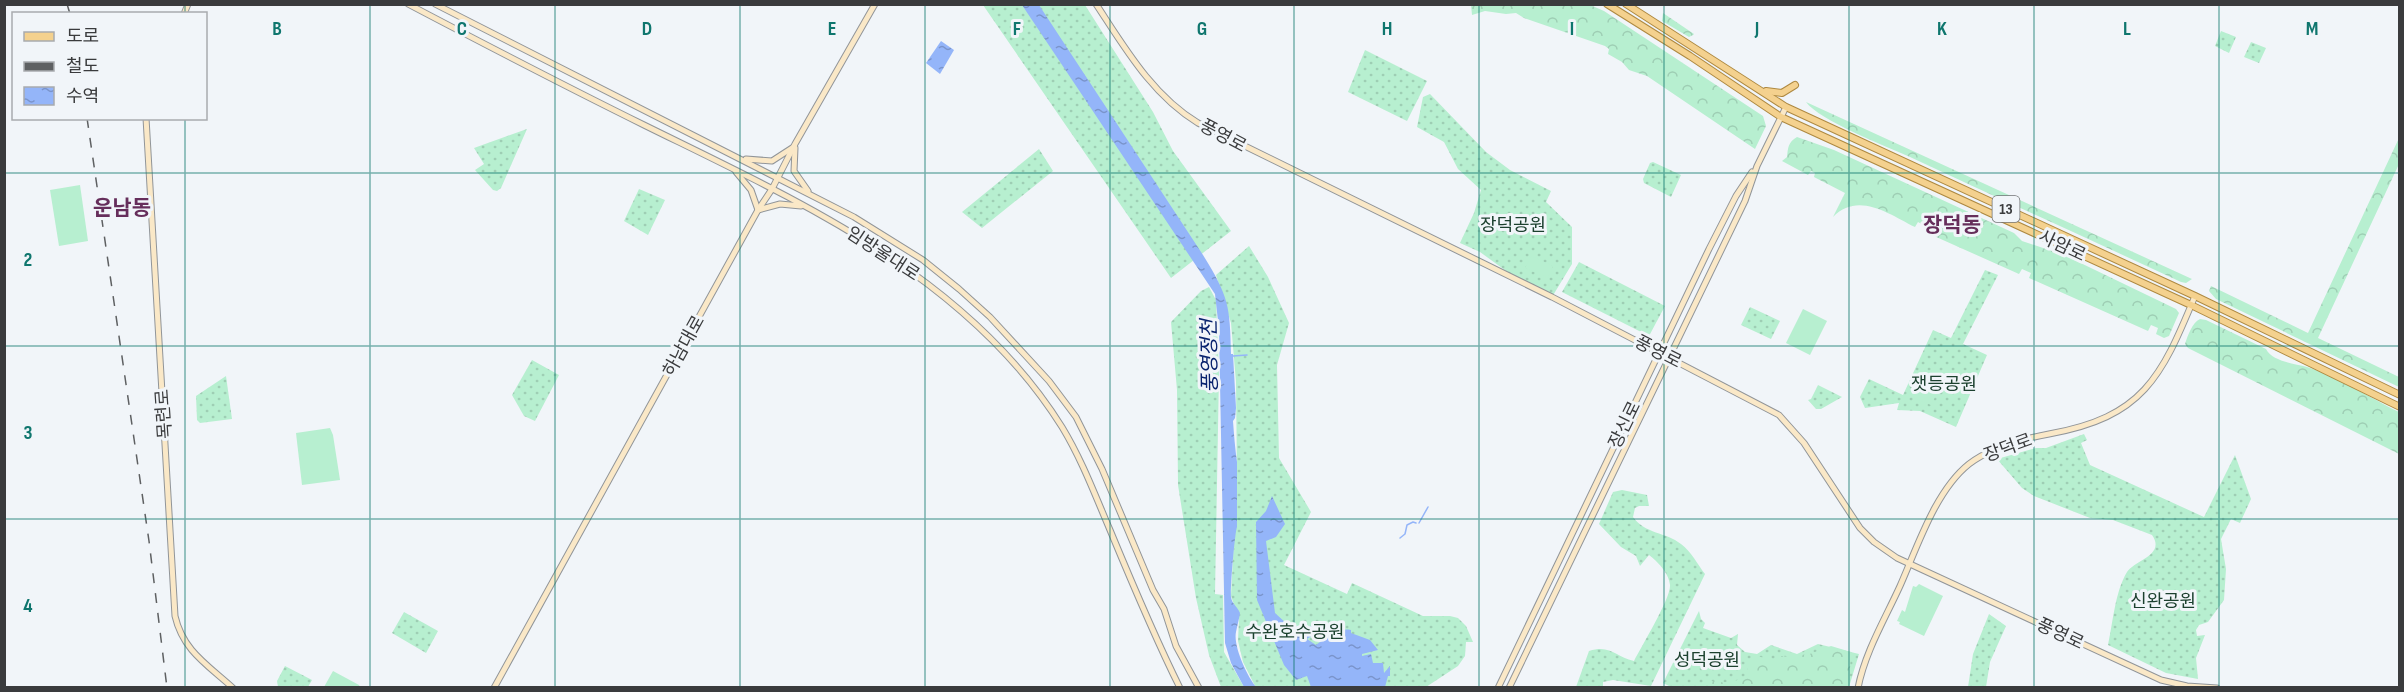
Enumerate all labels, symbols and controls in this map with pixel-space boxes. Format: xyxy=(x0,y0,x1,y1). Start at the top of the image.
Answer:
legend xyxy=(12,12,207,120)
text: B xyxy=(272,17,282,41)
text: C xyxy=(457,17,467,41)
text: D xyxy=(642,17,652,41)
text: E xyxy=(828,17,836,41)
text: F xyxy=(1013,17,1021,41)
text: G xyxy=(1197,17,1207,41)
text: H xyxy=(1382,17,1392,41)
text: I xyxy=(1570,17,1574,41)
text: J xyxy=(1754,17,1759,41)
text: K xyxy=(1937,17,1947,41)
text: L xyxy=(2123,17,2131,41)
text: M xyxy=(2306,17,2318,41)
text: 도로 xyxy=(66,26,99,47)
text: 철도 xyxy=(66,56,99,77)
text: 수역 xyxy=(66,86,99,107)
street label: 풍영로 xyxy=(1196,115,1250,157)
district label: 운남동 xyxy=(93,196,151,221)
road number: 13 xyxy=(1992,196,2020,222)
district label: 장덕동 xyxy=(1923,213,1981,238)
park label: 장덕공원 xyxy=(1480,215,1546,236)
street label: 임방울대로 xyxy=(843,223,923,285)
street label: 사암로 xyxy=(2035,226,2089,266)
text: 2 xyxy=(24,248,32,272)
street label: 하남대로 xyxy=(659,312,709,380)
water label: 풍영정천 xyxy=(1197,316,1223,393)
street label: 풍영로 xyxy=(1631,331,1685,373)
park label: 잿등공원 xyxy=(1911,374,1977,395)
street label: 목련로 xyxy=(152,388,176,440)
street label: 장신로 xyxy=(1605,398,1645,452)
text: 3 xyxy=(24,421,33,445)
street label: 장덕로 xyxy=(1981,430,2035,466)
park label: 신완공원 xyxy=(2130,591,2196,612)
text: 4 xyxy=(23,594,33,618)
street label: 풍영로 xyxy=(2033,614,2087,654)
park label: 수완호수공원 xyxy=(1245,622,1345,643)
park label: 성덕공원 xyxy=(1674,650,1740,671)

